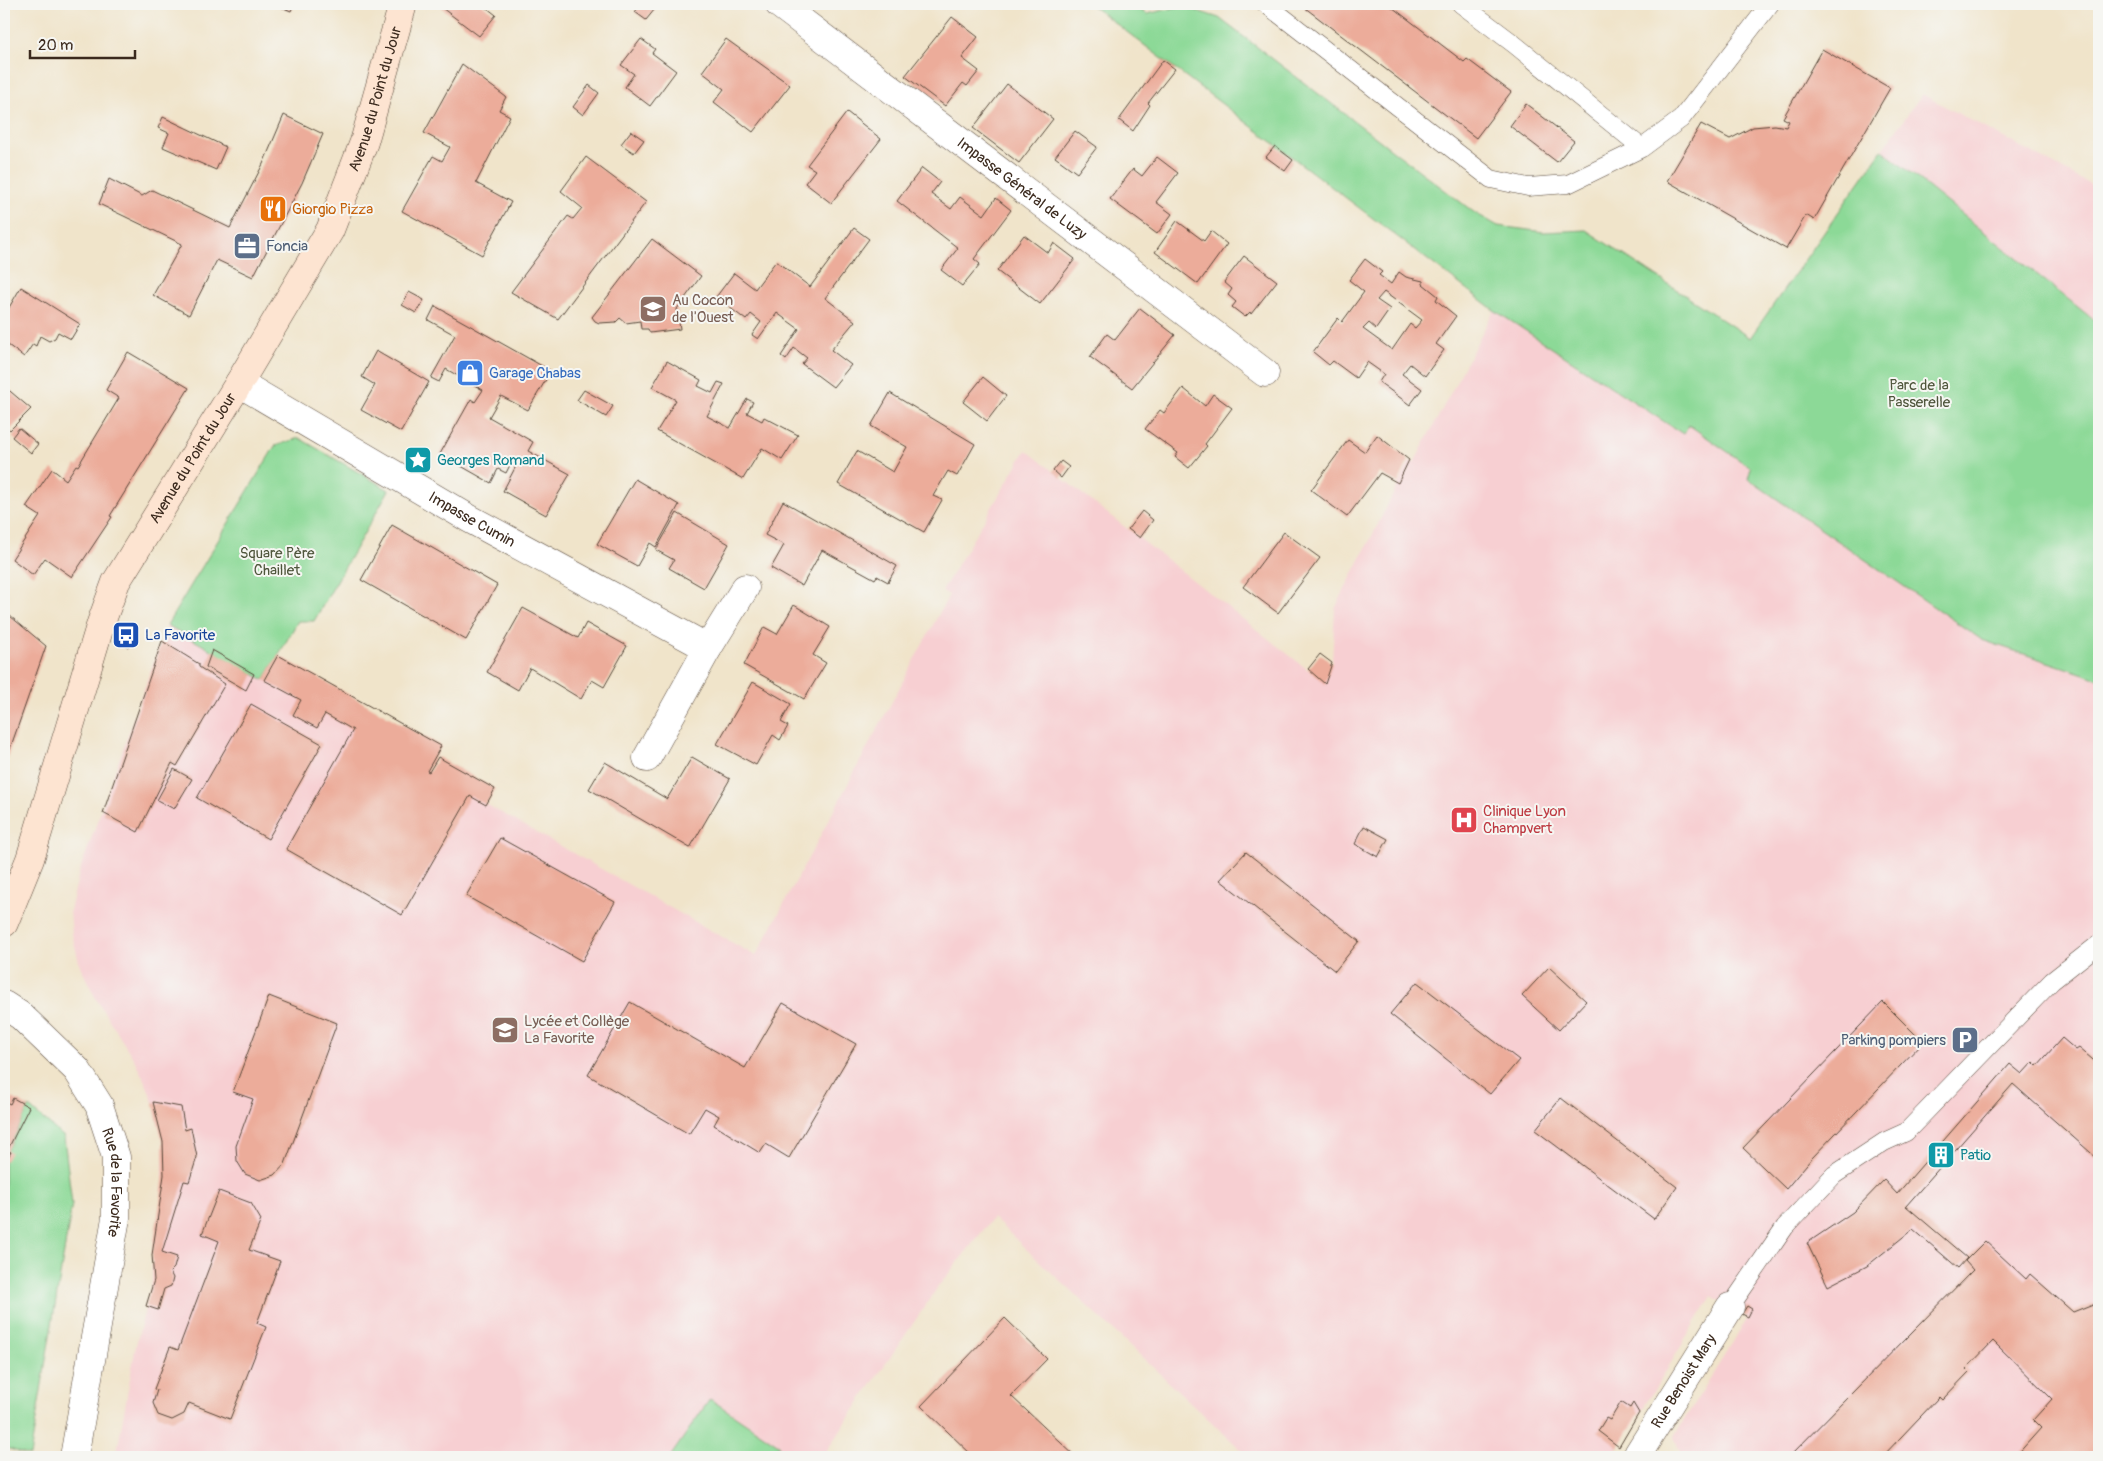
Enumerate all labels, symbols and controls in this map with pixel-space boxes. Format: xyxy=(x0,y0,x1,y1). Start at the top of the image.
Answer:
street label: Avenue du Point du Jour xyxy=(345,24,406,174)
scale bar xyxy=(30,28,135,60)
text: 20 m xyxy=(38,36,73,55)
street label: Impasse Général de Luzy xyxy=(953,134,1091,244)
restaurant icon: Giorgio Pizza xyxy=(258,194,288,224)
place label: Giorgio Pizza xyxy=(292,200,373,219)
office icon: Foncia xyxy=(232,231,262,261)
place label: Foncia xyxy=(266,237,308,256)
place label: Au Cocon de l'Ouest xyxy=(672,291,735,327)
school or university icon: Au Cocon de l'Ouest xyxy=(638,294,668,324)
shop icon: Garage Chabas xyxy=(455,358,485,388)
place label: Garage Chabas xyxy=(489,364,581,383)
park label: Parc de la Passerelle xyxy=(1888,376,1951,412)
street label: Avenue du Point du Jour xyxy=(145,389,241,527)
place icon: Georges Romand xyxy=(403,445,433,475)
place label: Georges Romand xyxy=(437,451,545,470)
street label: Impasse Cumin xyxy=(425,488,518,552)
park label: Square Père Chaillet xyxy=(240,544,315,580)
bus stop icon: La Favorite xyxy=(111,620,141,650)
place label: La Favorite xyxy=(145,626,216,645)
place label: Clinique Lyon Champvert xyxy=(1483,802,1566,838)
hospital icon: Clinique Lyon Champvert xyxy=(1449,805,1479,835)
place label: Lycée et Collège La Favorite xyxy=(524,1012,630,1048)
school or university icon: Lycée et Collège La Favorite xyxy=(490,1015,520,1045)
parking icon: Parking pompiers xyxy=(1950,1025,1980,1055)
place label: Parking pompiers xyxy=(1841,1031,1946,1050)
street label: Rue de la Favorite xyxy=(97,1125,125,1239)
building icon: Patio xyxy=(1926,1140,1956,1170)
place label: Patio xyxy=(1960,1146,1991,1165)
street label: Rue Benoist Mary xyxy=(1647,1330,1721,1432)

